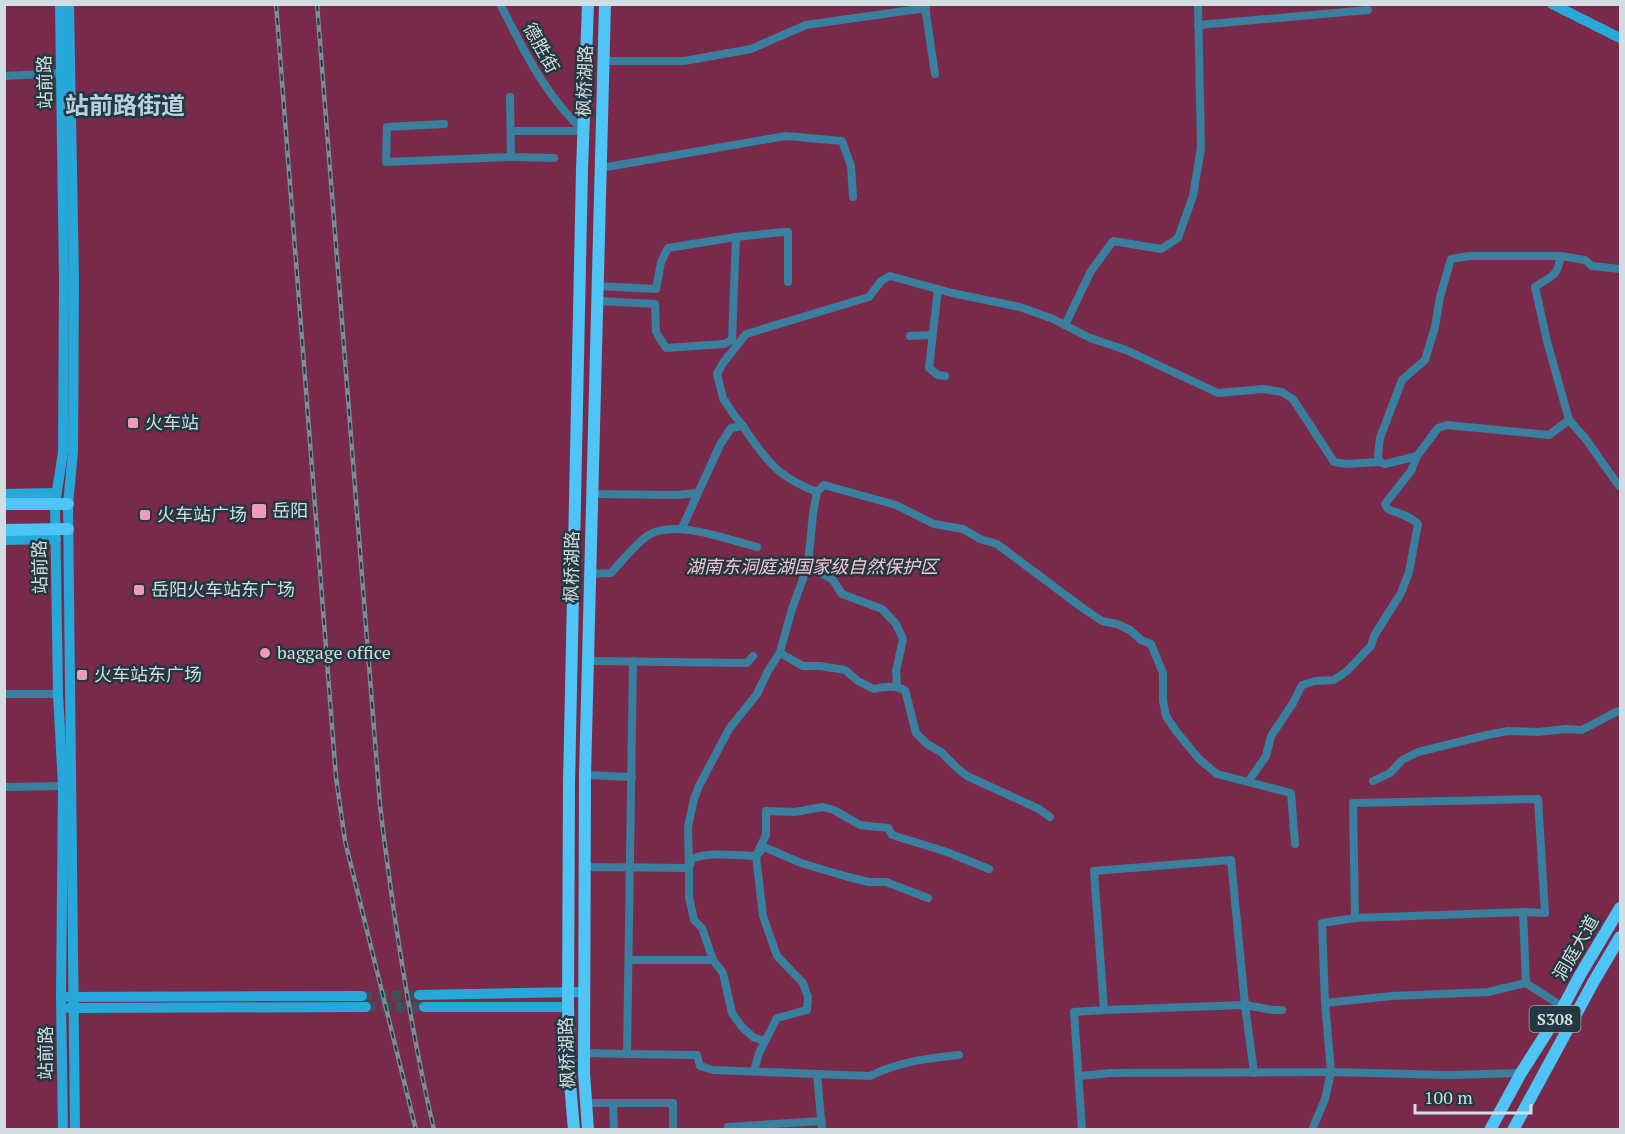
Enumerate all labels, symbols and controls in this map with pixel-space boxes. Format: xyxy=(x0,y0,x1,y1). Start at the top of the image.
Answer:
street label: 德胜街 xyxy=(518,18,565,77)
street label: 枫桥湖路 xyxy=(571,45,597,117)
street label: 站前路 xyxy=(32,55,56,109)
district label: 站前路街道 xyxy=(65,89,185,121)
place label: 火车站 xyxy=(145,410,199,434)
marker: 火车站 xyxy=(126,416,140,430)
place label: 岳阳 xyxy=(272,498,308,522)
place label: 火车站广场 xyxy=(157,502,247,526)
marker: 岳阳 xyxy=(250,502,268,520)
marker: 火车站广场 xyxy=(138,508,152,522)
street label: 枫桥湖路 xyxy=(558,531,584,603)
street label: 站前路 xyxy=(27,540,51,594)
park label: 湖南东洞庭湖国家级自然保护区 xyxy=(686,554,941,578)
place label: 岳阳火车站东广场 xyxy=(151,577,295,601)
marker: 岳阳火车站东广场 xyxy=(132,583,146,597)
place label: baggage office xyxy=(277,640,391,664)
marker: baggage office xyxy=(258,646,272,660)
place label: 火车站东广场 xyxy=(94,662,202,686)
marker: 火车站东广场 xyxy=(75,668,89,682)
street label: 洞庭大道 xyxy=(1547,910,1604,985)
road number: S308 xyxy=(1530,1006,1580,1032)
street label: 枫桥湖路 xyxy=(553,1017,579,1089)
street label: 站前路 xyxy=(33,1026,57,1080)
scale bar xyxy=(1415,1077,1530,1115)
text: 100 m xyxy=(1424,1085,1473,1109)

